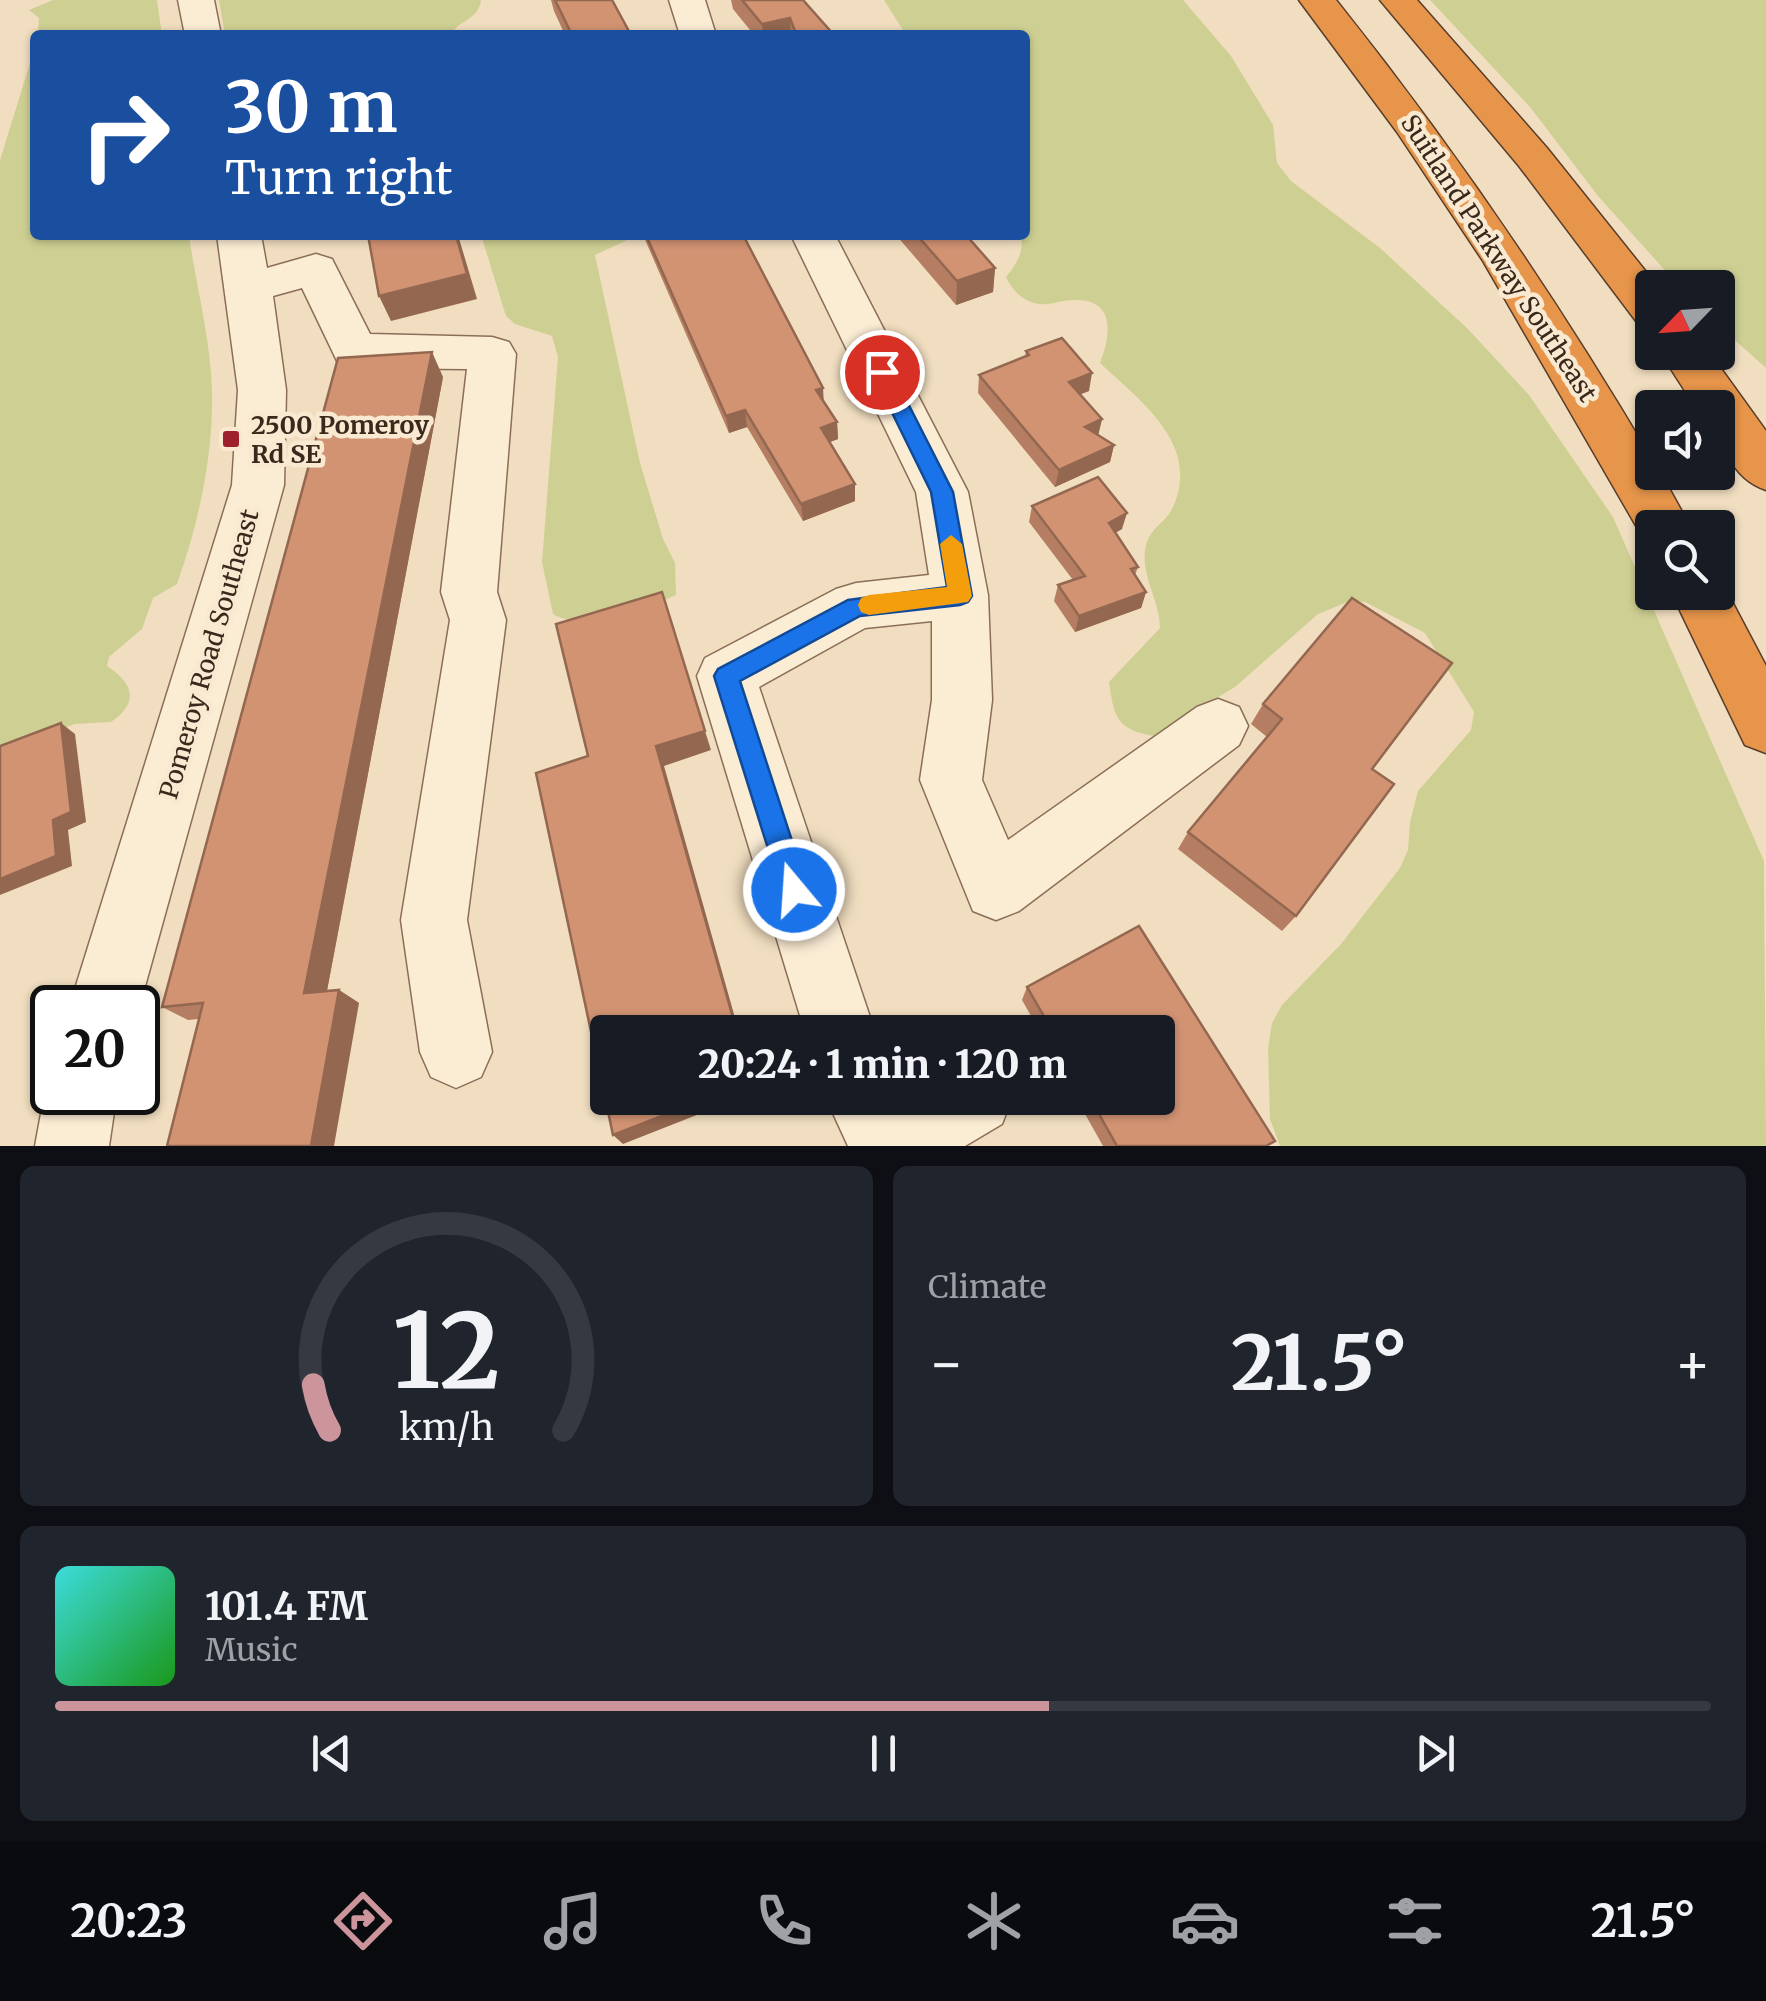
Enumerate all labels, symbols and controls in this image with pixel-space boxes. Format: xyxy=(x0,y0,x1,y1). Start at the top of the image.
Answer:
text: 30 m xyxy=(225,63,398,151)
icon: right xyxy=(60,70,190,200)
street label: Suitland Parkway Southeast xyxy=(1394,108,1604,408)
text: Turn right xyxy=(225,150,453,206)
north arrow xyxy=(1635,270,1735,370)
map controls xyxy=(1635,270,1735,610)
pin xyxy=(840,330,925,415)
icon: arrive xyxy=(855,345,910,400)
button: sound xyxy=(1635,390,1735,490)
place label: 2500 Pomeroy Rd SE xyxy=(251,409,429,470)
marker: 2500 Pomeroy Rd SE xyxy=(220,428,242,450)
street label: Pomeroy Road Southeast xyxy=(152,505,266,802)
button: search xyxy=(1635,510,1735,610)
position arrow xyxy=(742,838,846,942)
speed limit sign: 20 xyxy=(30,985,160,1115)
text: 20:24 · 1 min · 120 m xyxy=(698,1041,1067,1088)
text: Climate xyxy=(928,1267,1046,1307)
text: 12 xyxy=(392,1286,501,1416)
text: 21.5° xyxy=(1231,1316,1408,1410)
text: − xyxy=(928,1329,965,1398)
text: + xyxy=(1674,1329,1711,1398)
text: km/h xyxy=(399,1405,494,1450)
text: 101.4 FM xyxy=(205,1583,368,1630)
text: Music xyxy=(205,1630,298,1670)
icon: previous xyxy=(304,1726,359,1781)
icon: pause xyxy=(856,1726,911,1781)
icon: next xyxy=(1408,1726,1463,1781)
icon: directions xyxy=(328,1886,398,1956)
icon: music xyxy=(538,1886,608,1956)
icon: phone xyxy=(749,1886,819,1956)
icon: climate xyxy=(959,1886,1029,1956)
icon: car xyxy=(1170,1886,1240,1956)
icon: filters xyxy=(1380,1886,1450,1956)
text: 20:23 xyxy=(70,1893,188,1949)
text: 21.5° xyxy=(1591,1893,1696,1949)

